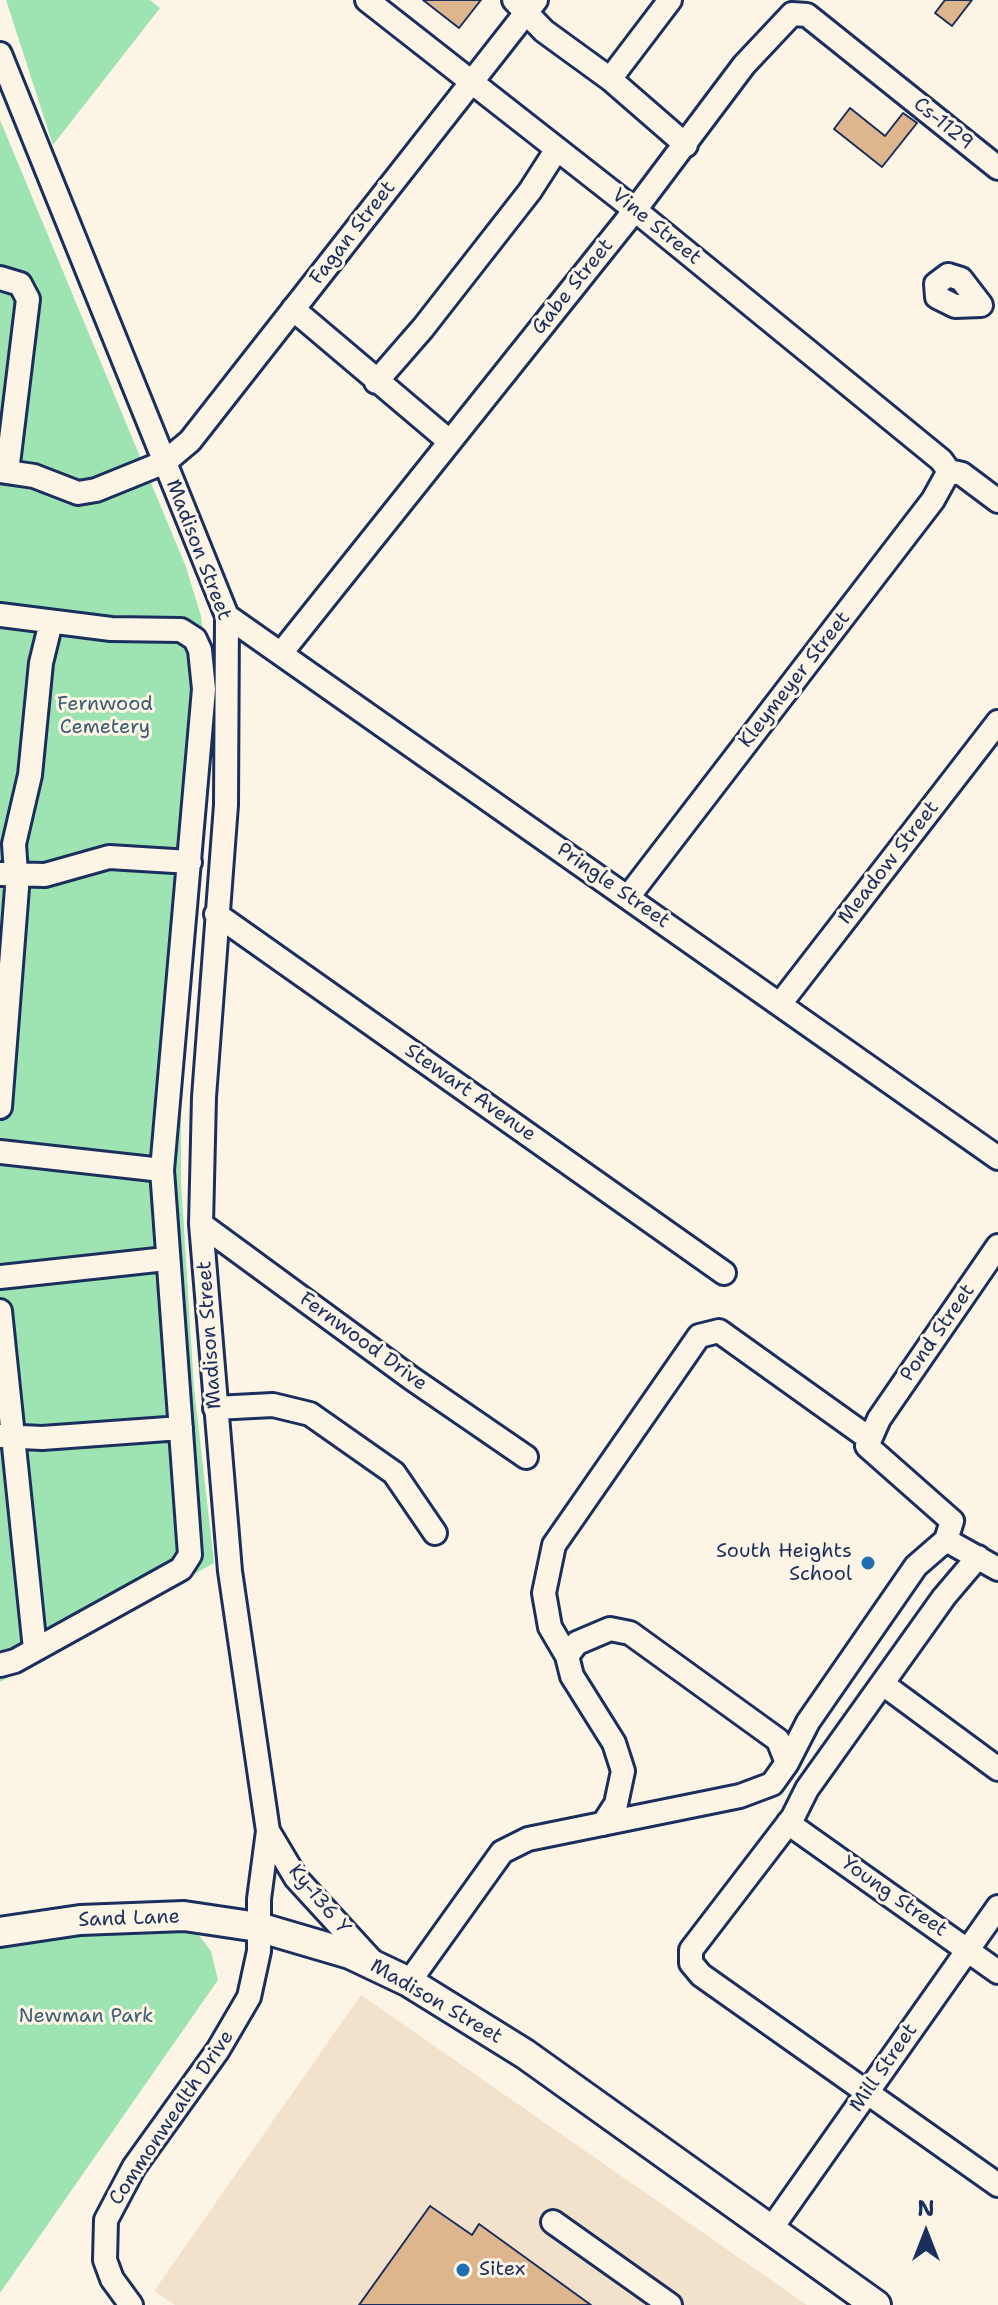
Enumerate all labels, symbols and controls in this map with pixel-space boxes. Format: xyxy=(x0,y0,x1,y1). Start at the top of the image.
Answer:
street label: Cs-1129 xyxy=(908,93,978,155)
street label: Fagan Street xyxy=(305,176,401,290)
street label: Vine Street xyxy=(606,184,706,270)
street label: Gabe Street xyxy=(527,234,619,340)
street label: Madison Street xyxy=(160,476,236,624)
street label: Kleymeyer Street xyxy=(734,607,856,753)
park label: Fernwood Cemetery xyxy=(57,693,153,740)
street label: Meadow Street xyxy=(833,797,945,929)
street label: Pringle Street xyxy=(552,838,674,934)
street label: Stewart Avenue xyxy=(400,1039,540,1147)
street label: Madison Street xyxy=(193,1260,227,1410)
street label: Pond Street xyxy=(896,1280,980,1386)
street label: Fernwood Drive xyxy=(294,1288,432,1396)
place label: South Heights School xyxy=(716,1540,852,1587)
marker: South Heights School xyxy=(859,1554,877,1572)
street label: Young Street xyxy=(836,1852,952,1942)
street label: Ky-136 Y xyxy=(283,1860,355,1940)
street label: Sand Lane xyxy=(78,1905,180,1933)
street label: Madison Street xyxy=(366,1954,506,2050)
park label: Newman Park xyxy=(18,2005,154,2029)
street label: Mill Street xyxy=(845,2019,923,2117)
street label: Commonwealth Drive xyxy=(105,2026,239,2210)
north arrow xyxy=(886,2193,966,2273)
text: N xyxy=(917,2194,935,2223)
place label: Sitex xyxy=(479,2258,525,2282)
marker: Sitex xyxy=(454,2261,472,2279)

